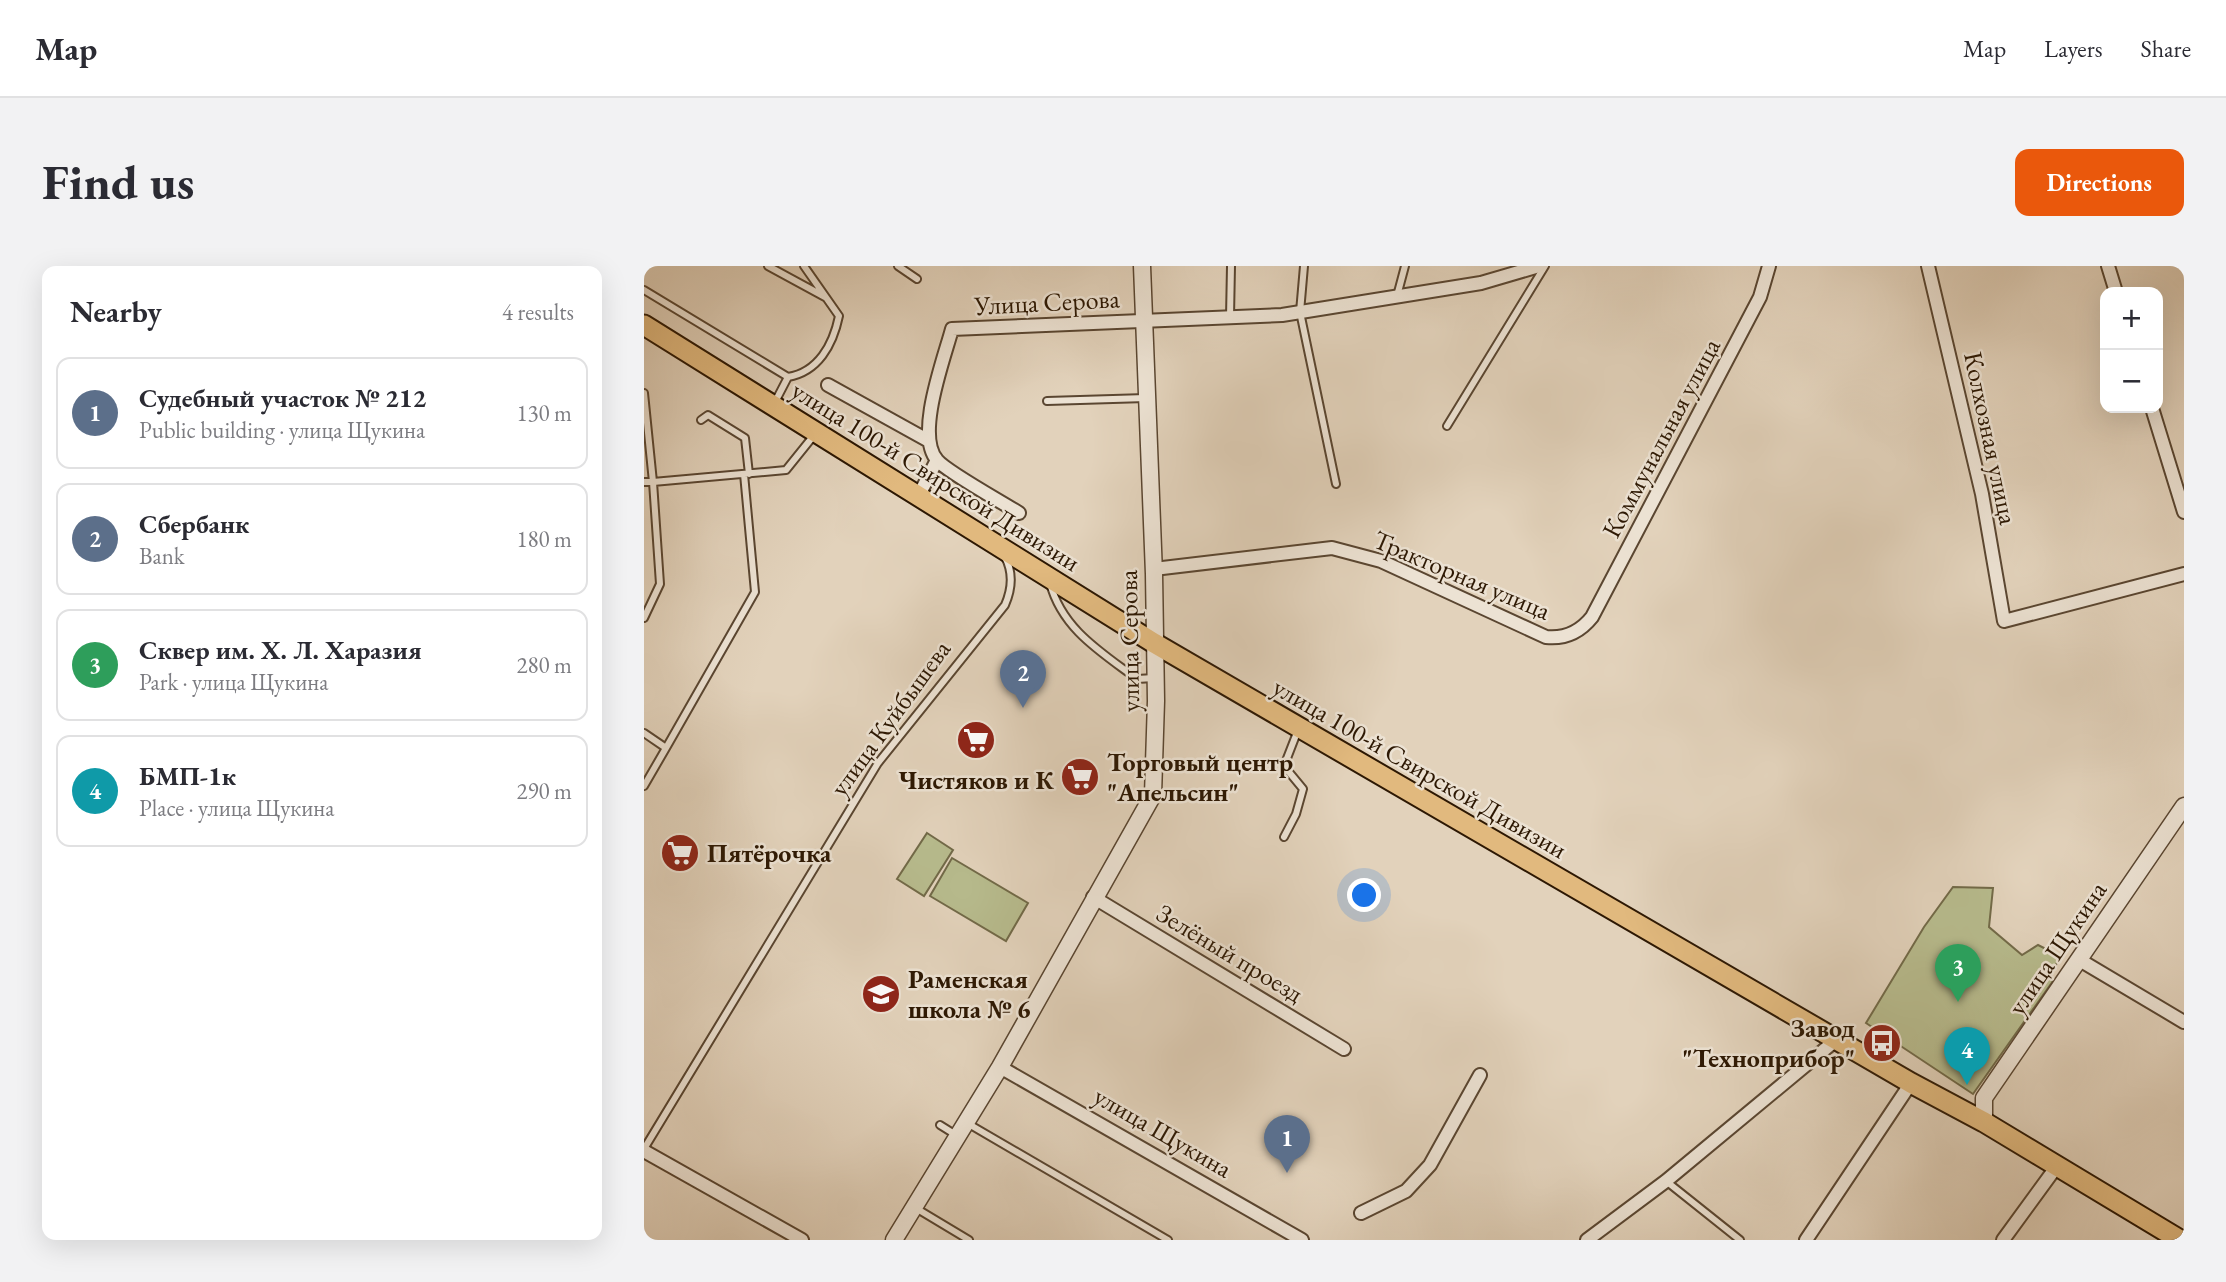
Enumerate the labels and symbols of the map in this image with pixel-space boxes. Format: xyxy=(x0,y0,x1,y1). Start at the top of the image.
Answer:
street label: Улица Серова xyxy=(972,281,1121,323)
street label: Коммунальная улица xyxy=(1594,332,1728,544)
street label: Колхозная улица xyxy=(1956,348,2026,528)
street label: улица 100-й Свирской Дивизии xyxy=(785,373,1087,579)
street label: Тракторная улица xyxy=(1368,522,1556,628)
street label: улица Серова xyxy=(1111,569,1147,712)
street label: улица Куйбышева xyxy=(822,633,958,803)
pin: 2 xyxy=(1000,650,1046,708)
street label: улица 100-й Свирской Дивизии xyxy=(1267,670,1573,866)
supermarket icon: Чистяков и К xyxy=(955,719,997,761)
place label: Торговый центр "Апельсин" xyxy=(1107,745,1293,809)
supermarket icon: Торговый центр "Апельсин" xyxy=(1059,756,1101,798)
place label: Чистяков и К xyxy=(898,763,1054,797)
supermarket icon: Пятёрочка xyxy=(659,832,701,874)
place label: Пятёрочка xyxy=(707,836,832,870)
street label: улица Щукина xyxy=(2000,874,2115,1021)
your location xyxy=(1347,878,1381,912)
street label: Зелёный проезд xyxy=(1150,896,1310,1010)
pin: 3 xyxy=(1935,944,1981,1002)
place label: Раменская школа № 6 xyxy=(908,962,1031,1026)
school or university icon: Раменская школа № 6 xyxy=(860,973,902,1015)
place label: Завод "Техноприбор" xyxy=(1682,1011,1855,1075)
bus stop icon: Завод "Техноприбор" xyxy=(1861,1022,1903,1064)
pin: 4 xyxy=(1944,1027,1990,1085)
street label: улица Щукина xyxy=(1088,1079,1239,1186)
pin: 1 xyxy=(1264,1115,1310,1173)

